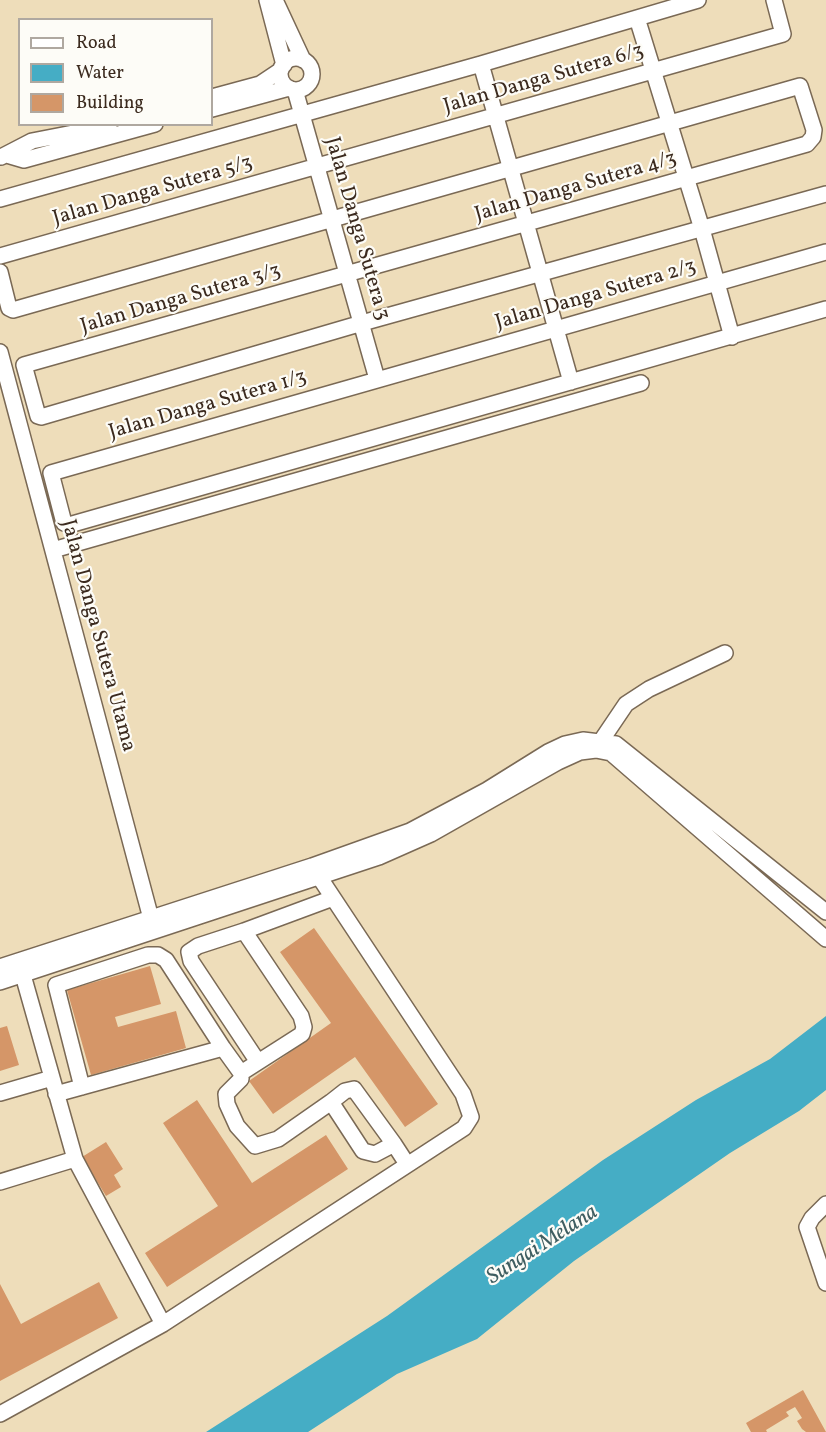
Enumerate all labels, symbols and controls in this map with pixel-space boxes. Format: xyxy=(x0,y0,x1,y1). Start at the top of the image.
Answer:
legend xyxy=(18,18,213,126)
text: Road xyxy=(76,31,117,56)
street label: Jalan Danga Sutera 6/3 xyxy=(441,39,647,121)
text: Water xyxy=(76,61,124,86)
text: Building xyxy=(76,91,144,116)
street label: Jalan Danga Sutera 3 xyxy=(318,135,394,323)
street label: Jalan Danga Sutera 4/3 xyxy=(472,147,680,229)
street label: Jalan Danga Sutera 5/3 xyxy=(50,151,256,233)
street label: Jalan Danga Sutera 2/3 xyxy=(493,255,699,337)
street label: Jalan Danga Sutera 3/3 xyxy=(78,259,284,341)
street label: Jalan Danga Sutera 1/3 xyxy=(106,366,310,446)
street label: Jalan Danga Sutera Utama xyxy=(54,517,140,755)
water label: Sungai Melana xyxy=(483,1200,603,1292)

